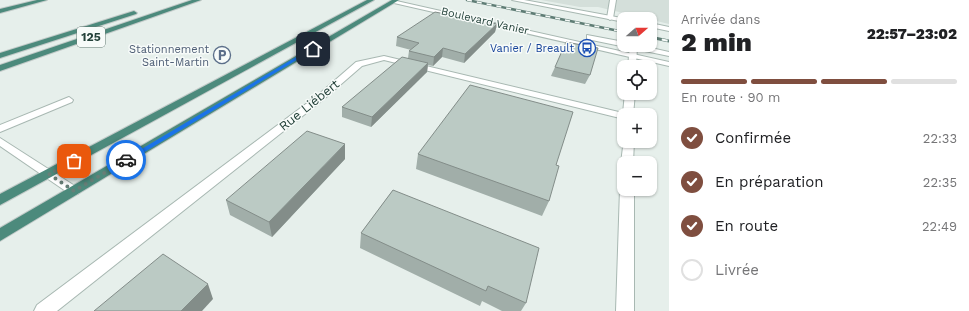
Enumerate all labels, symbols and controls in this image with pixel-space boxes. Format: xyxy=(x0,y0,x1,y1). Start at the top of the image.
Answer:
street label: Boulevard Vanier xyxy=(440,5,531,38)
north arrow xyxy=(617,12,657,52)
map controls xyxy=(617,12,657,196)
text: Arrivée dans xyxy=(681,12,760,27)
text: 22:57–23:02 xyxy=(867,25,957,43)
road number: 125 xyxy=(77,27,105,47)
text: 2 min xyxy=(681,27,752,57)
pin xyxy=(296,32,330,66)
icon: home xyxy=(302,38,324,60)
bus stop icon: Vanier / Breault xyxy=(577,38,597,58)
place label: Vanier / Breault xyxy=(490,42,574,55)
place label: Stationnement Saint-Martin xyxy=(129,43,209,69)
parking icon: Stationnement Saint-Martin xyxy=(212,45,232,65)
button: locate xyxy=(617,60,657,100)
street label: Rue Liébert xyxy=(276,76,343,134)
text: En route · 90 m xyxy=(681,90,780,105)
button: + xyxy=(617,108,657,148)
icon: check xyxy=(681,127,703,149)
text: Confirmée xyxy=(715,129,791,147)
text: 22:33 xyxy=(923,131,957,146)
courier xyxy=(106,140,146,180)
pin xyxy=(57,144,91,178)
icon: car xyxy=(115,149,137,171)
icon: bag xyxy=(63,150,85,172)
button: − xyxy=(617,156,657,196)
icon: check xyxy=(681,171,703,193)
text: En préparation xyxy=(715,173,823,191)
text: 22:35 xyxy=(923,175,957,190)
icon: check xyxy=(681,215,703,237)
text: En route xyxy=(715,217,778,235)
text: 22:49 xyxy=(922,219,957,234)
text: Livrée xyxy=(715,261,759,279)

